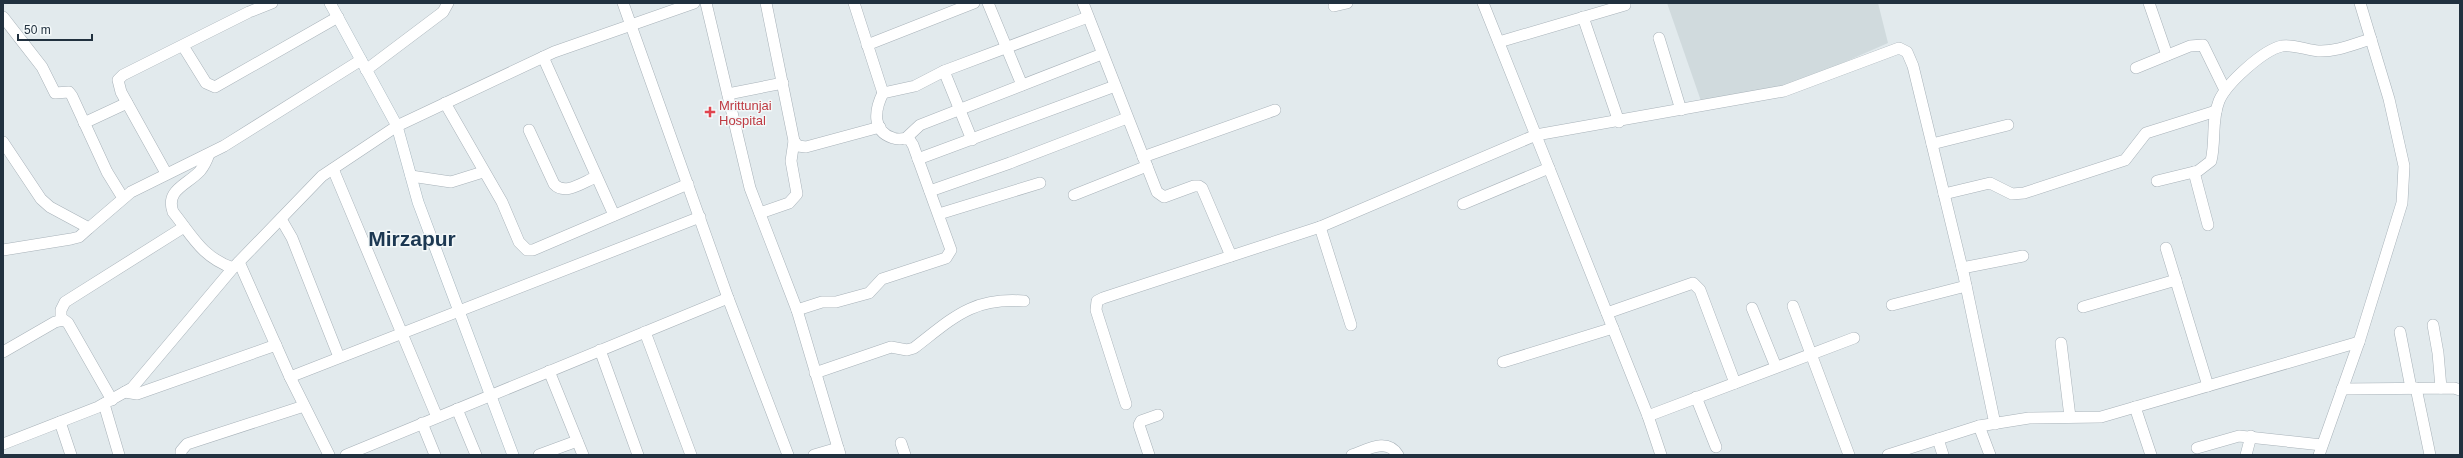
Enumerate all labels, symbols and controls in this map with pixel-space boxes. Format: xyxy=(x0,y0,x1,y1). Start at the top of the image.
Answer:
scale bar xyxy=(18,16,92,42)
text: 50 m xyxy=(24,23,51,37)
place label: Mrittunjai Hospital xyxy=(719,98,772,128)
marker: Mrittunjai Hospital xyxy=(704,106,716,118)
district label: Mirzapur xyxy=(368,227,456,250)

